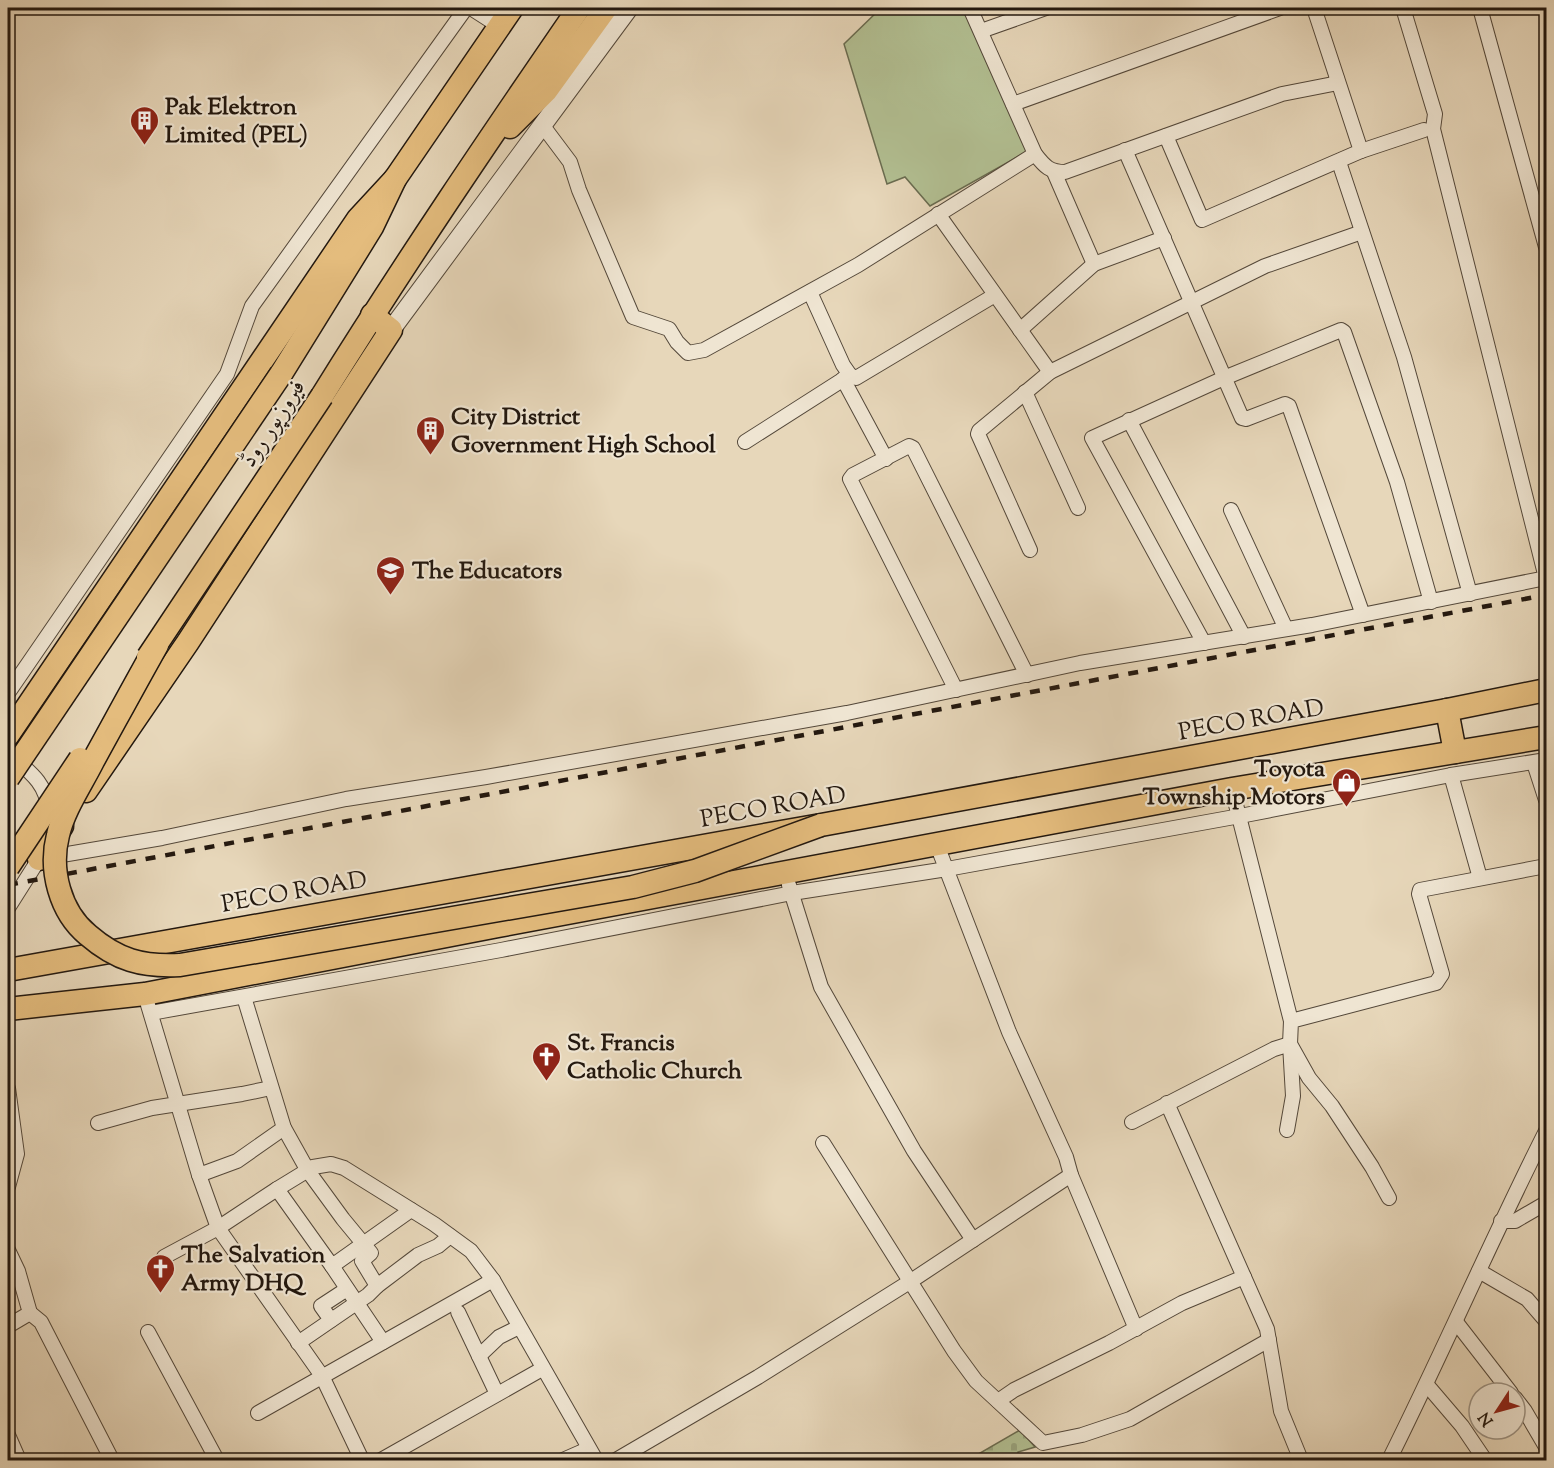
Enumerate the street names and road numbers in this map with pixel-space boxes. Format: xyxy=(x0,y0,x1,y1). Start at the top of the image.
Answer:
street label: فیروزپور روڈ xyxy=(232,373,315,475)
street label: PECO ROAD xyxy=(1176,691,1327,751)
street label: PECO ROAD xyxy=(698,778,849,838)
street label: PECO ROAD xyxy=(219,863,370,923)

